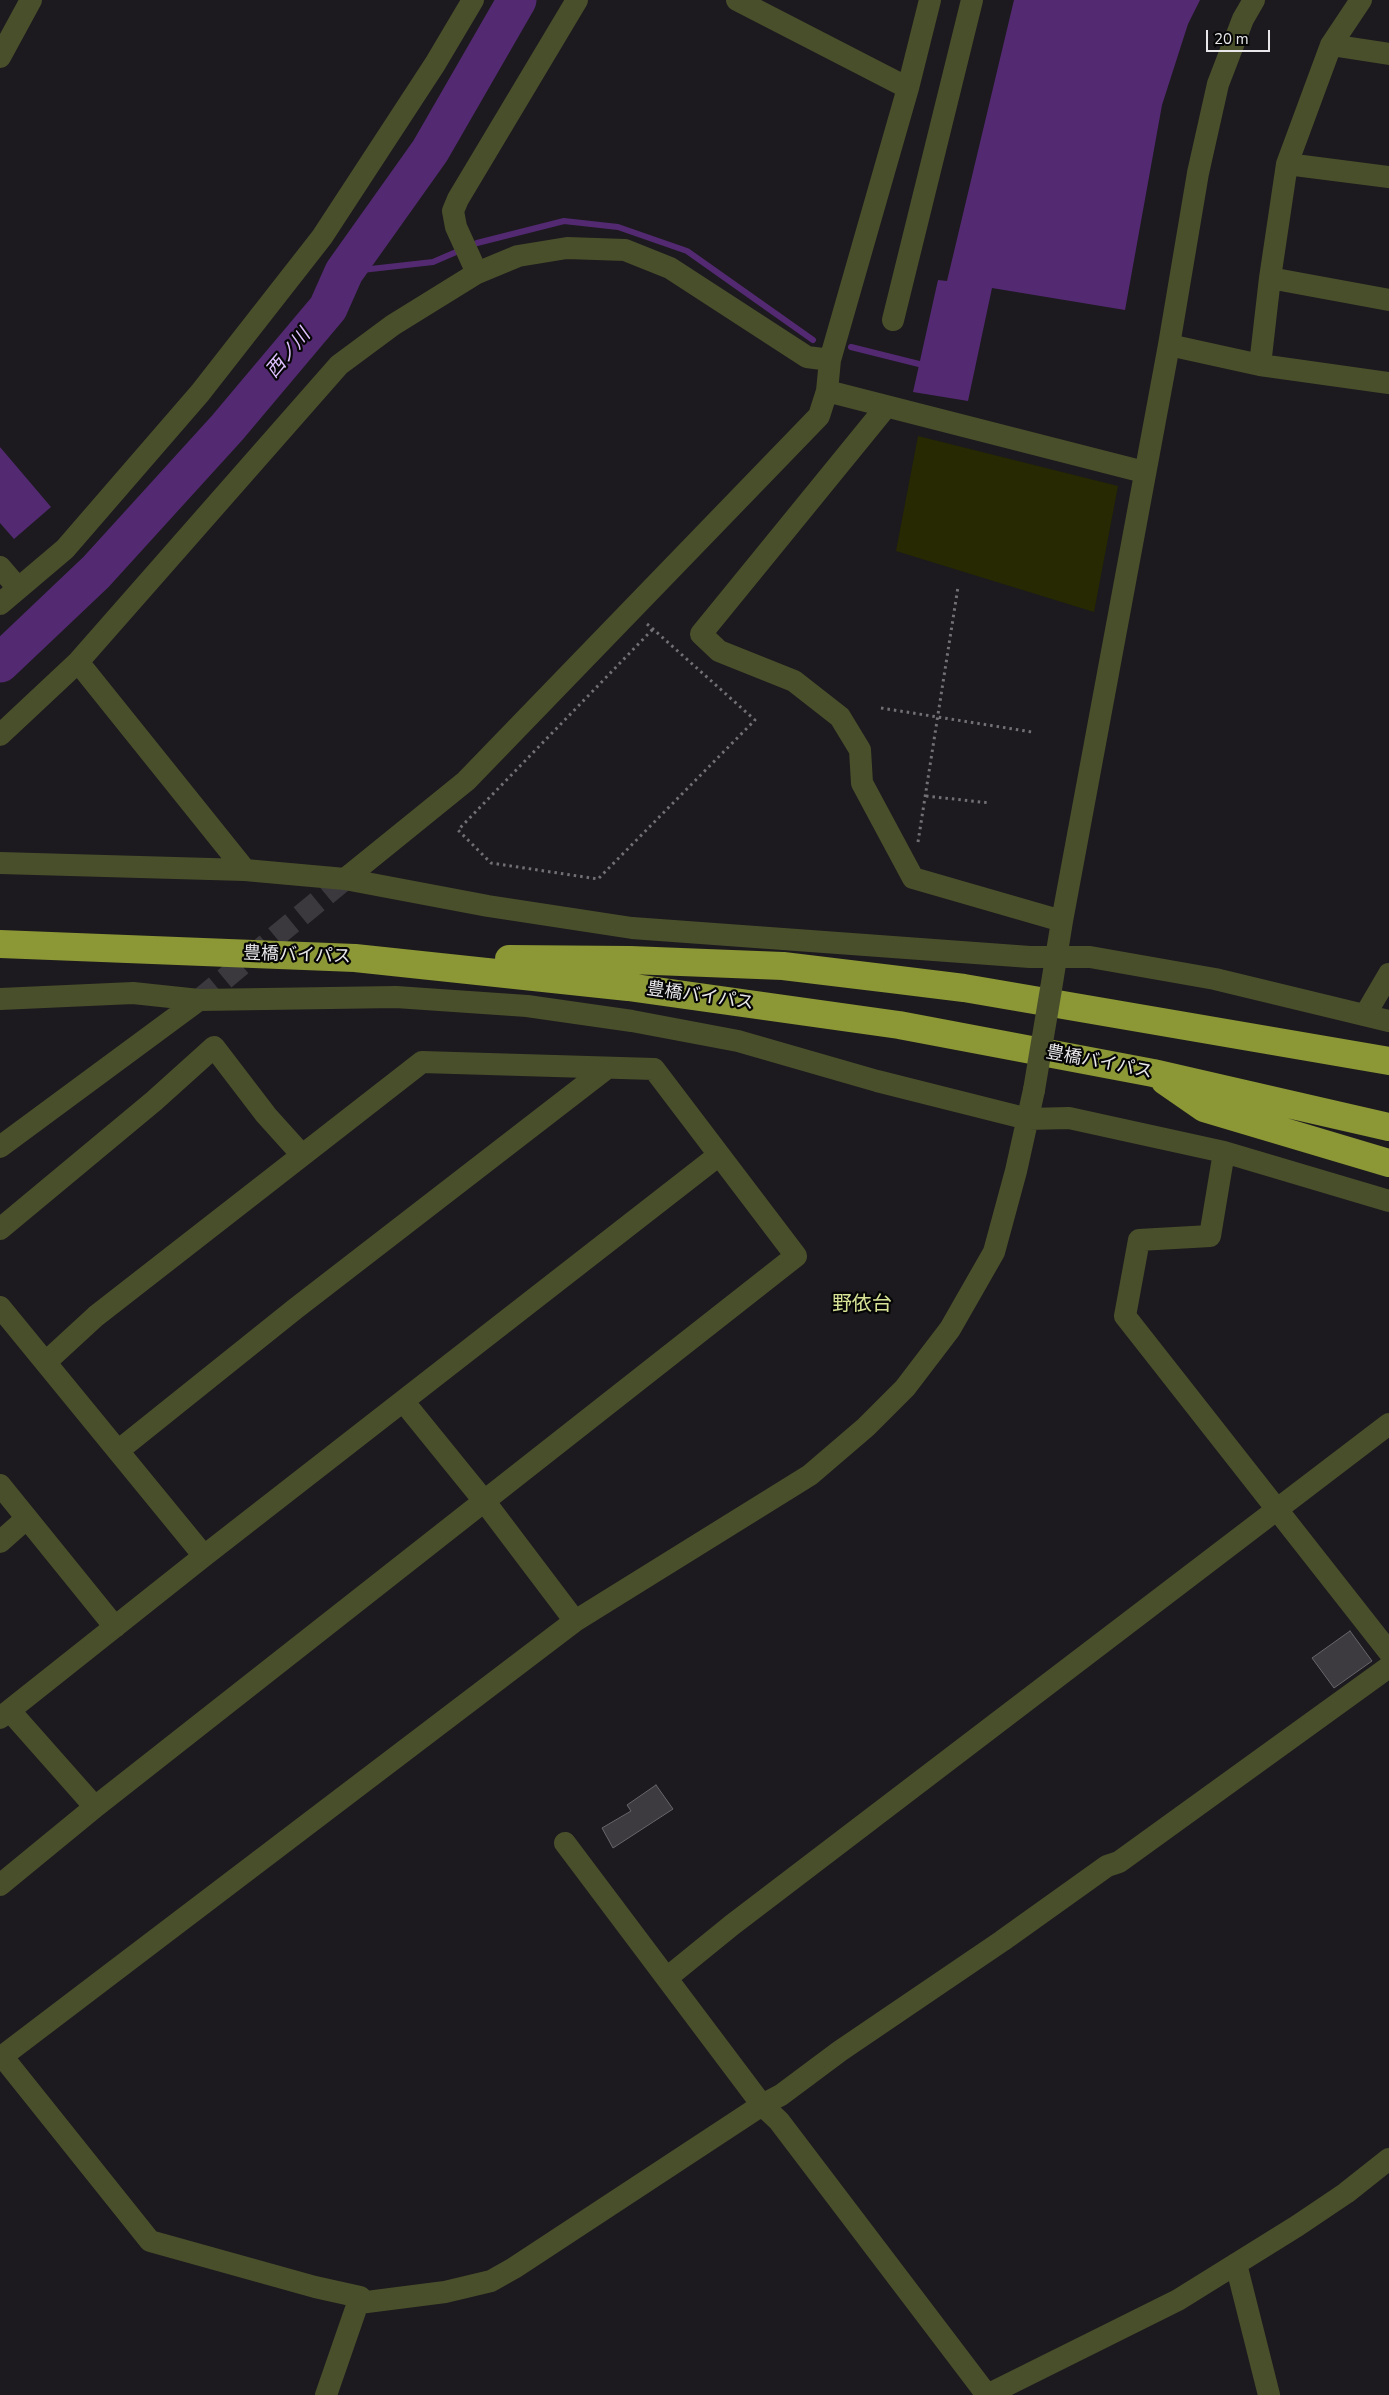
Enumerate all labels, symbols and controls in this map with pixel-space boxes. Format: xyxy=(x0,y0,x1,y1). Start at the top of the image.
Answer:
scale bar xyxy=(1209,20,1273,52)
text: 20 m xyxy=(1214,29,1249,49)
water label: 西ノ川 xyxy=(262,325,316,383)
street label: 豊橋バイパス xyxy=(243,943,351,969)
street label: 豊橋バイパス xyxy=(645,979,755,1015)
street label: 豊橋バイパス xyxy=(1044,1042,1154,1084)
district label: 野依台 xyxy=(832,1293,892,1317)

